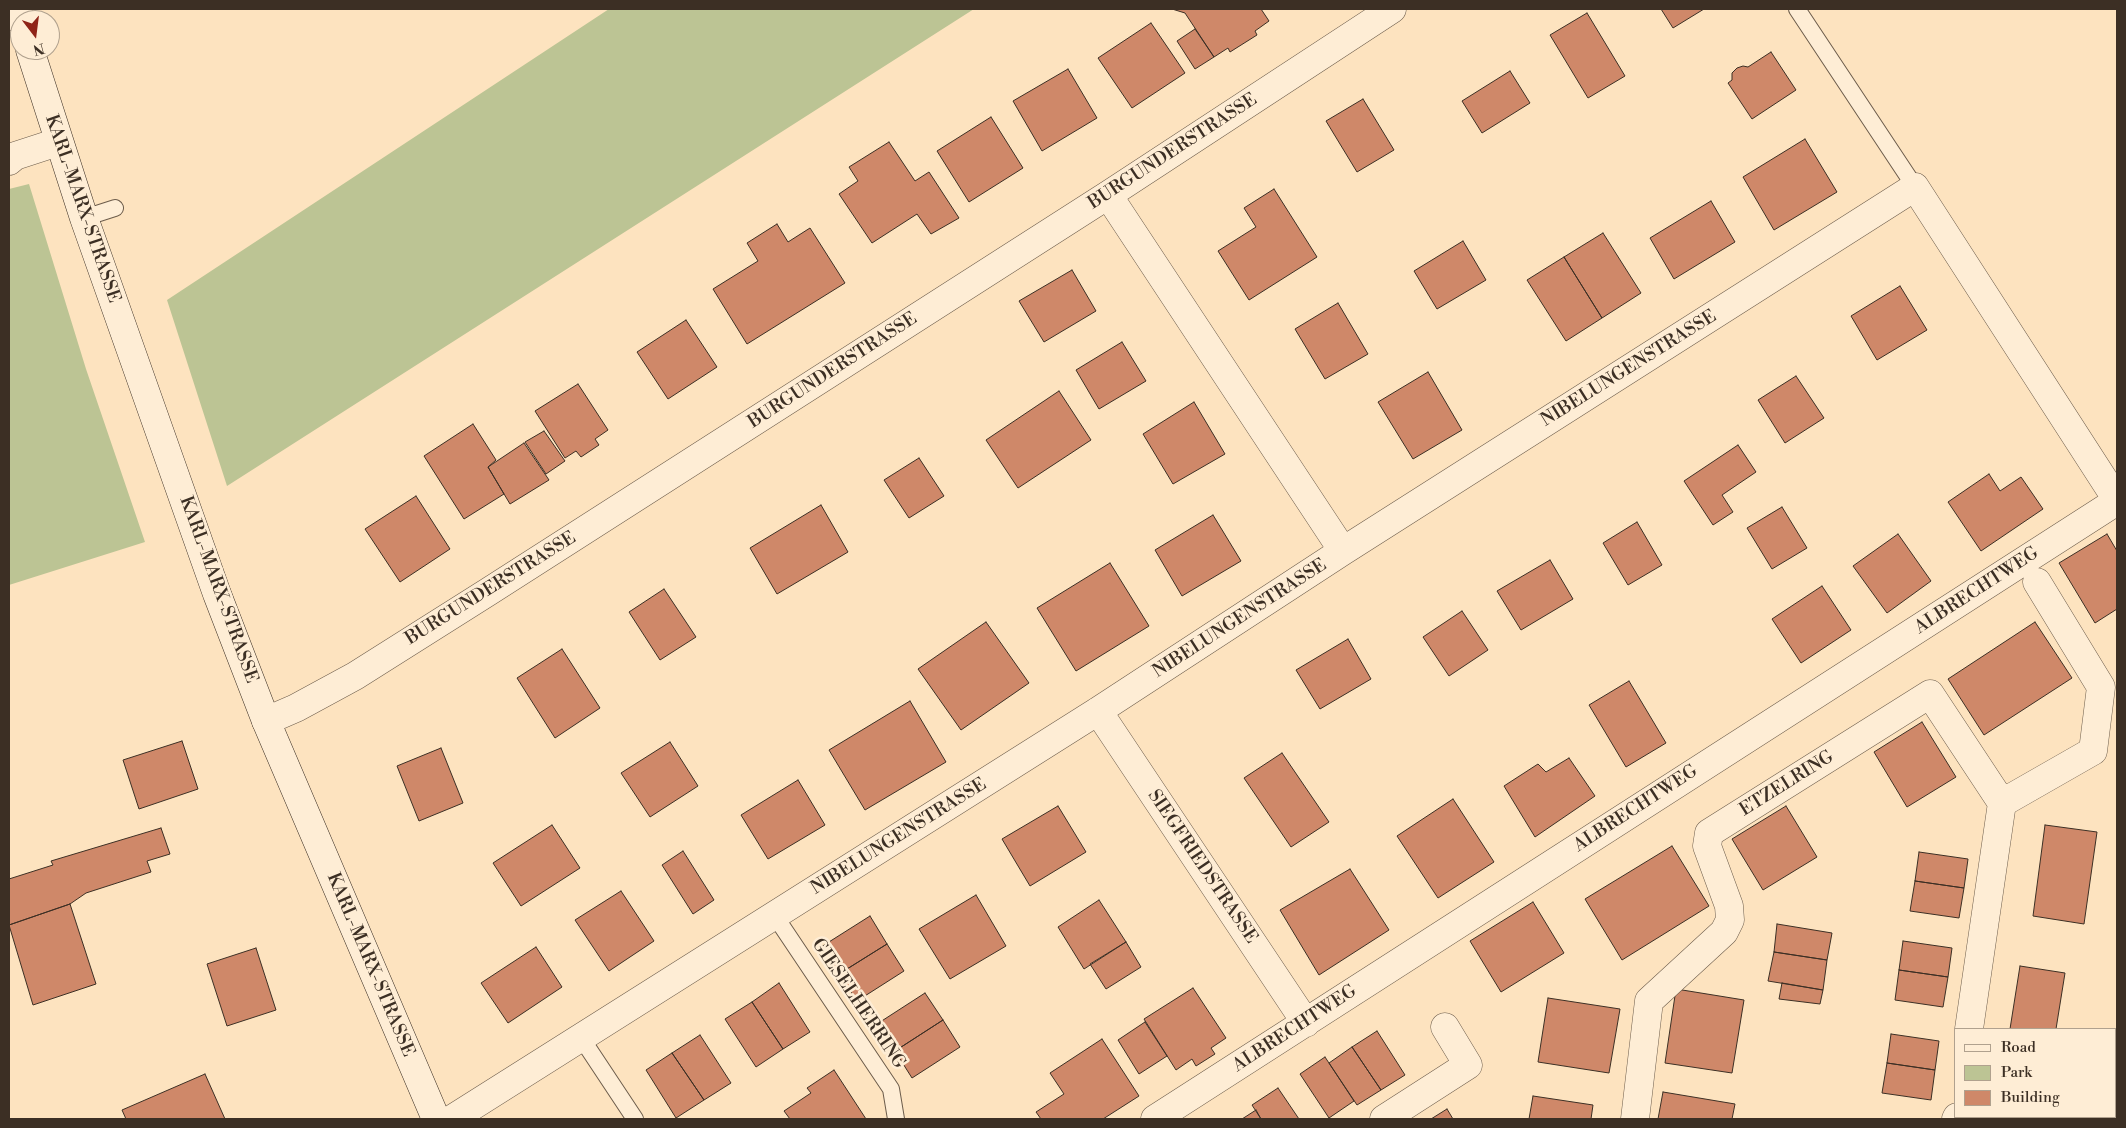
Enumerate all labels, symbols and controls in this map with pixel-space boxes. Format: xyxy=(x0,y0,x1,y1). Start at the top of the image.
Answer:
north arrow xyxy=(10,10,60,60)
text: N xyxy=(31,38,46,59)
street label: BURGUNDERSTRASSE xyxy=(1085,89,1261,215)
street label: KARL-MARX-STRASSE xyxy=(40,112,124,306)
street label: NIBELUNGENSTRASSE xyxy=(1537,306,1721,432)
street label: BURGUNDERSTRASSE xyxy=(745,308,921,434)
street label: KARL-MARX-STRASSE xyxy=(174,494,262,686)
street label: BURGUNDERSTRASSE xyxy=(402,528,580,650)
street label: ALBRECHTWEG xyxy=(1911,543,2043,639)
street label: NIBELUNGENSTRASSE xyxy=(1149,555,1331,683)
street label: ETZELRING xyxy=(1736,747,1838,821)
street label: ALBRECHTWEG xyxy=(1570,761,1702,857)
street label: NIBELUNGENSTRASSE xyxy=(807,774,991,900)
street label: SIEGFRIEDSTRASSE xyxy=(1142,786,1262,948)
street label: KARL-MARX-STRASSE xyxy=(321,870,419,1060)
street label: GIESELHERRING xyxy=(806,935,910,1073)
street label: ALBRECHTWEG xyxy=(1229,981,1361,1077)
legend xyxy=(1954,1028,2116,1118)
text: Road xyxy=(2001,1038,2036,1057)
text: Park xyxy=(2001,1063,2032,1082)
text: Building xyxy=(2001,1088,2060,1107)

